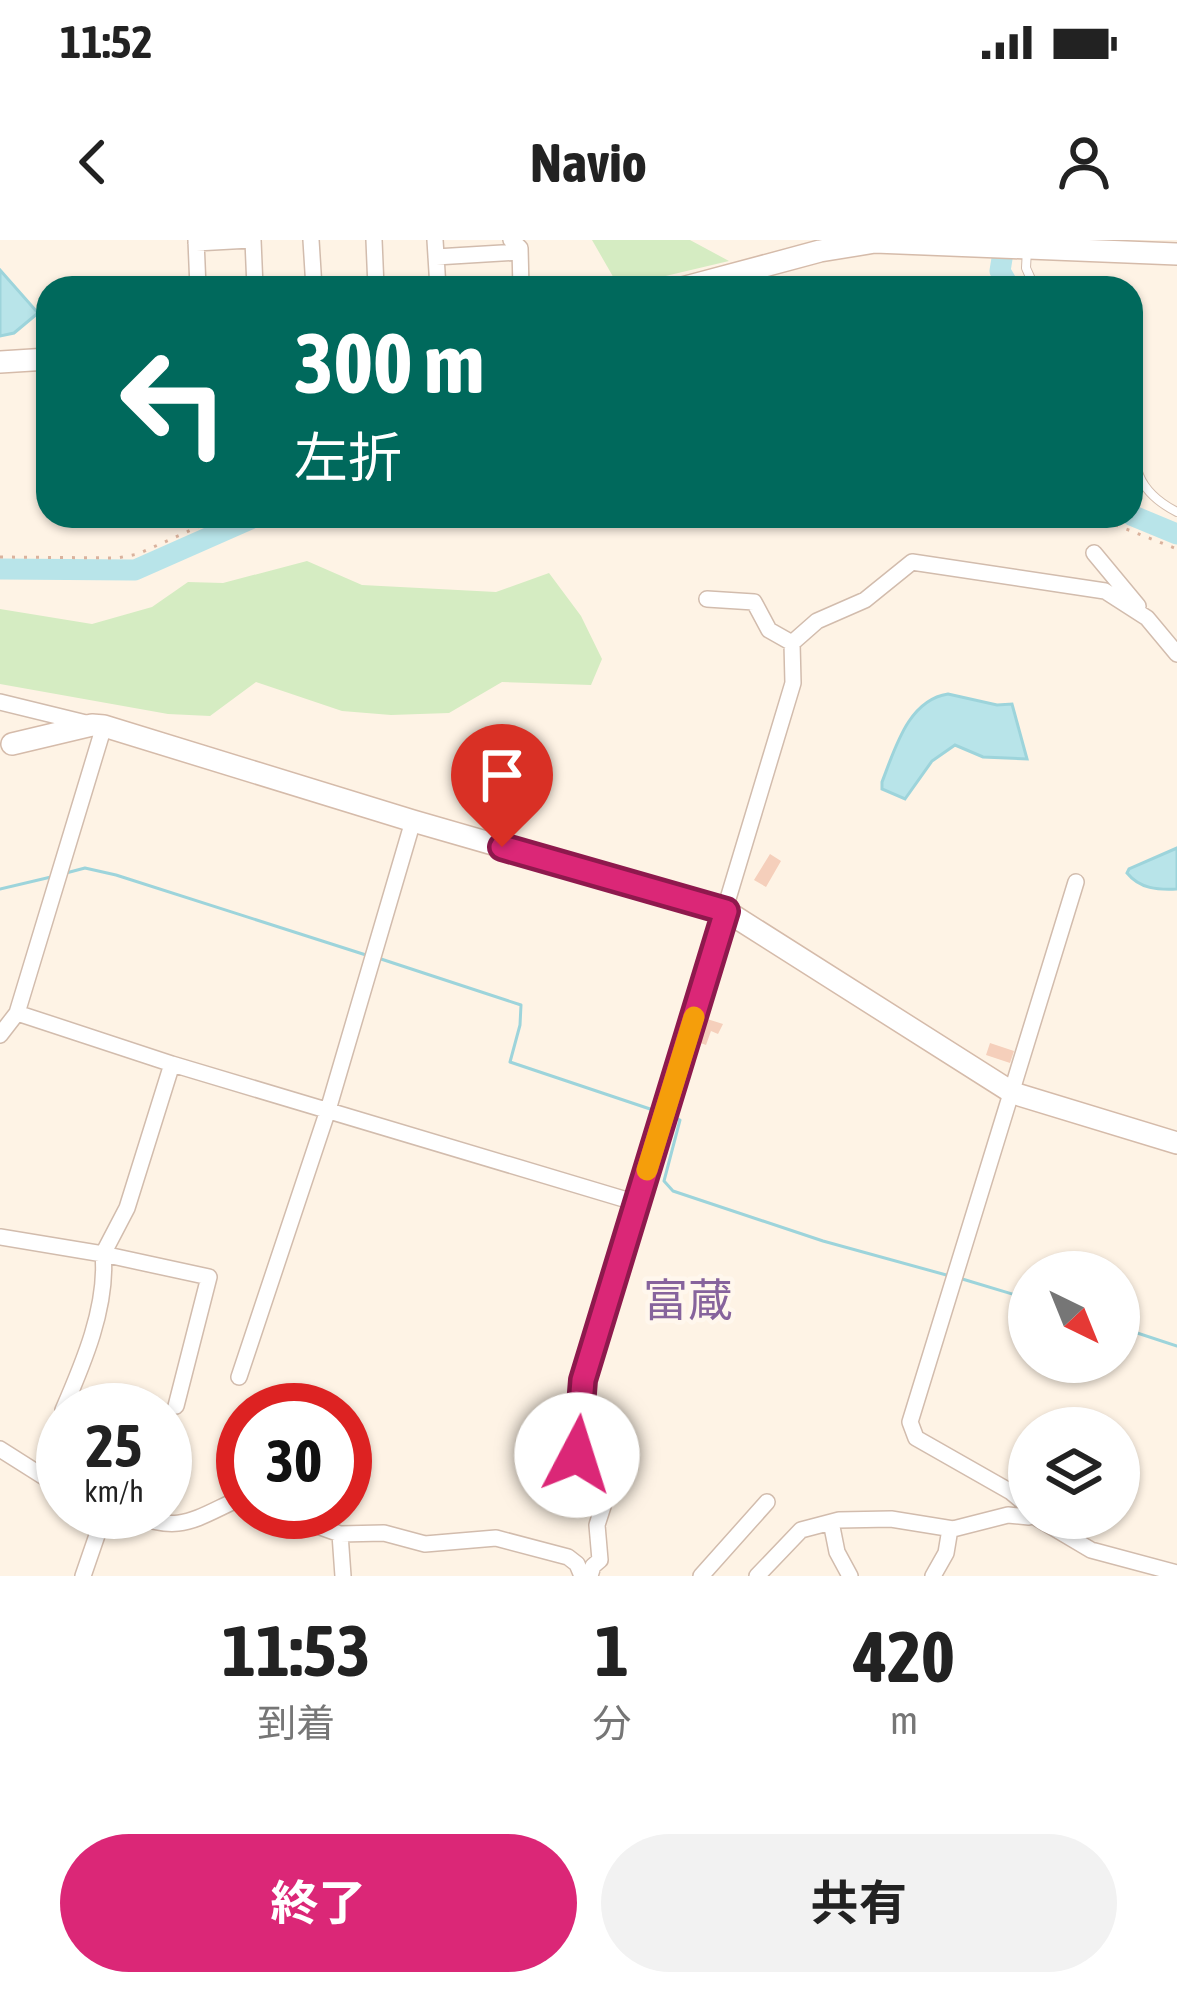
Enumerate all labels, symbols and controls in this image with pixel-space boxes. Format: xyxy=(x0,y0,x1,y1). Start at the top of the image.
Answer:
text: 11:52 xyxy=(60,16,153,68)
icon: back xyxy=(60,129,126,195)
icon: person xyxy=(1051,129,1117,195)
text: Navio xyxy=(530,132,647,193)
text: 300 m xyxy=(294,315,484,411)
icon: left xyxy=(96,324,252,480)
text: 左折 xyxy=(294,427,402,488)
pin xyxy=(451,724,553,847)
icon: arrive xyxy=(469,742,535,808)
north arrow xyxy=(1008,1251,1140,1383)
map controls xyxy=(1008,1251,1140,1539)
district label: 富蔵 xyxy=(643,1274,733,1326)
speed limit sign: 30 xyxy=(216,1383,372,1539)
position arrow xyxy=(514,1392,640,1518)
button: layers xyxy=(1008,1407,1140,1539)
text: 25 xyxy=(86,1411,142,1480)
text: km/h xyxy=(84,1474,144,1508)
text: 11:53 xyxy=(222,1609,370,1691)
text: 1 xyxy=(595,1609,629,1691)
text: 420 xyxy=(853,1615,955,1697)
text: m xyxy=(890,1698,918,1742)
text: 到着 xyxy=(257,1701,335,1745)
text: 分 xyxy=(592,1701,631,1745)
button: 終了 xyxy=(60,1834,577,1972)
button: 共有 xyxy=(601,1834,1117,1972)

